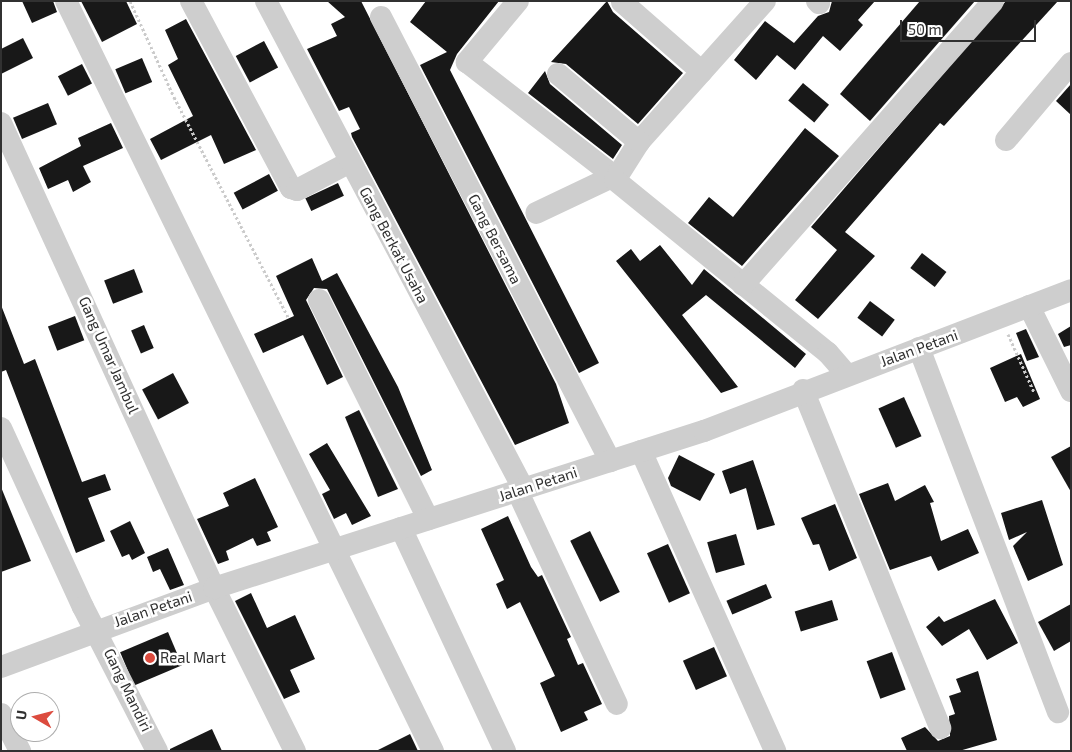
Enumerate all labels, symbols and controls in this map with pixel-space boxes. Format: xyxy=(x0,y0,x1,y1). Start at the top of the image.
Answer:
scale bar xyxy=(902,10,1038,42)
text: 50 m xyxy=(908,20,942,38)
street label: Gang Berkat Usaha xyxy=(356,184,432,306)
street label: Gang Bersama xyxy=(465,191,525,287)
street label: Gang Umar Jambul xyxy=(75,293,143,417)
street label: Jalan Petani xyxy=(878,326,960,370)
street label: Jalan Petani xyxy=(497,463,579,505)
street label: Jalan Petani xyxy=(112,587,194,631)
street label: Gang Mandiri xyxy=(100,646,156,734)
place label: Real Mart xyxy=(160,649,226,667)
marker: Real Mart xyxy=(144,652,156,664)
north arrow xyxy=(10,692,60,742)
text: U xyxy=(12,709,30,721)

